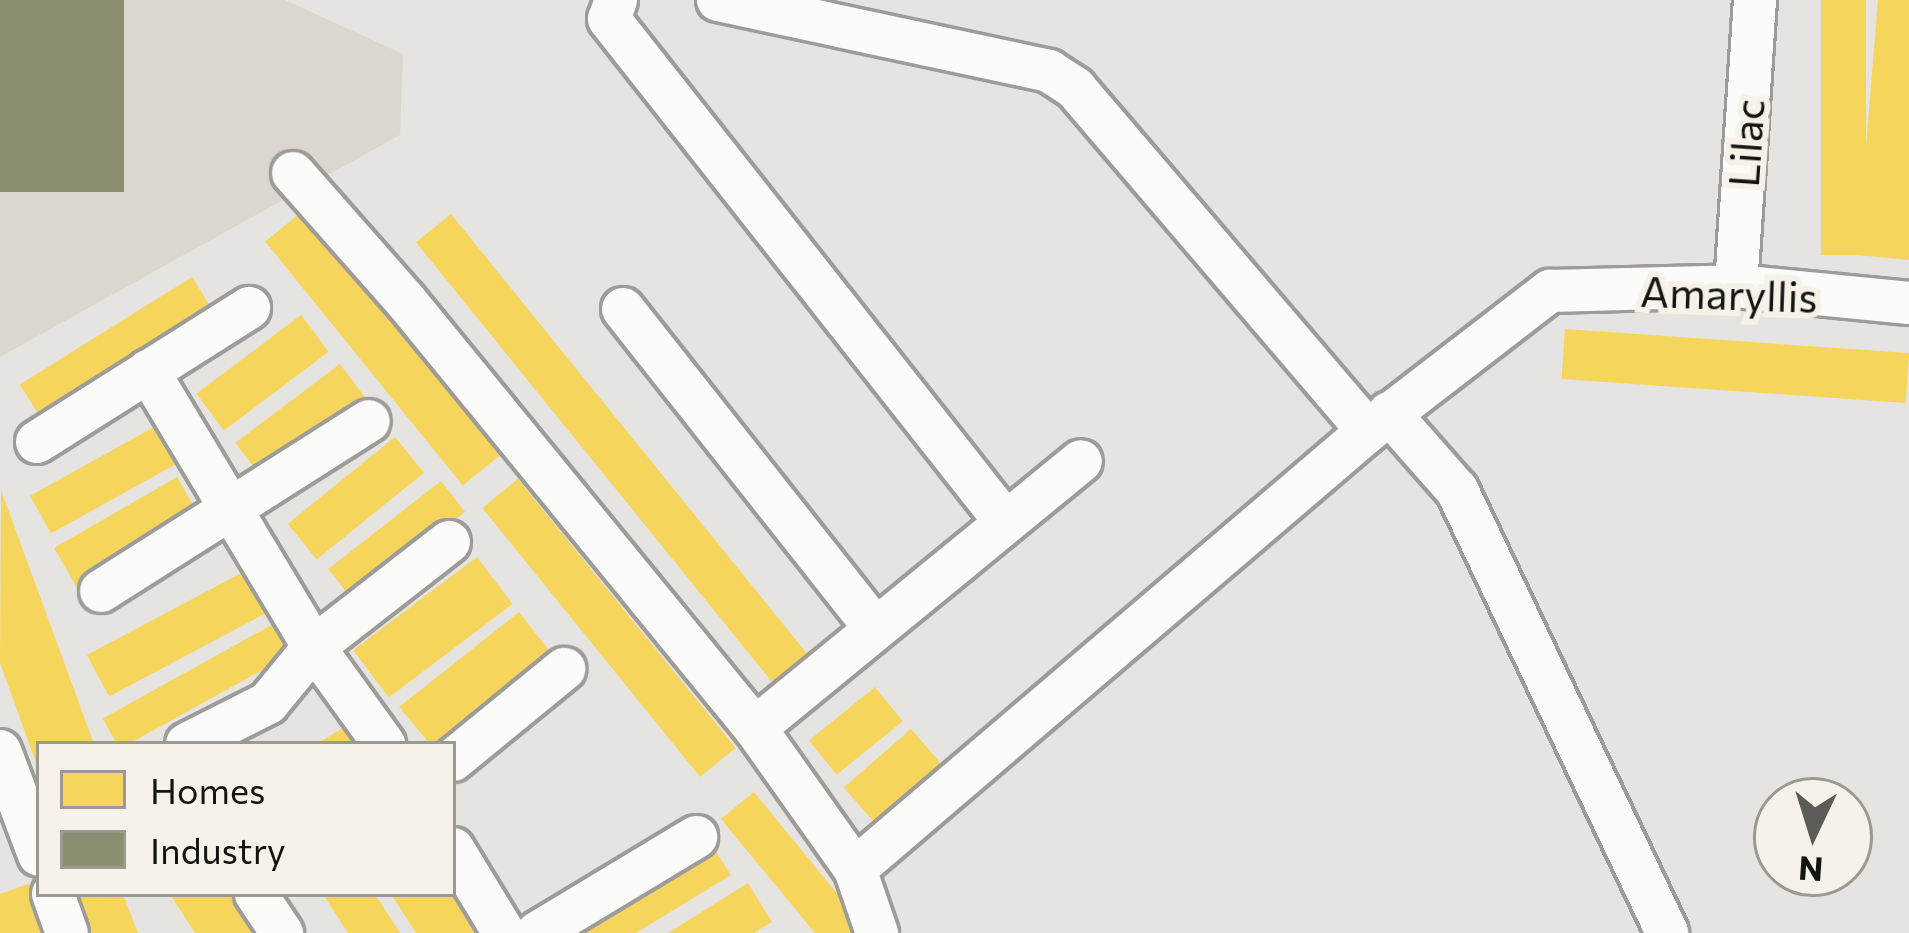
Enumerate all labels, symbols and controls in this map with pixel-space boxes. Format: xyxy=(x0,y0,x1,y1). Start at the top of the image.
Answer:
street label: Lilac xyxy=(1717,97,1773,189)
street label: Amaryllis xyxy=(1640,265,1818,321)
legend xyxy=(36,741,456,897)
text: Homes xyxy=(150,767,265,811)
north arrow xyxy=(1753,777,1873,897)
text: Industry xyxy=(150,827,286,871)
text: N xyxy=(1797,849,1824,892)

